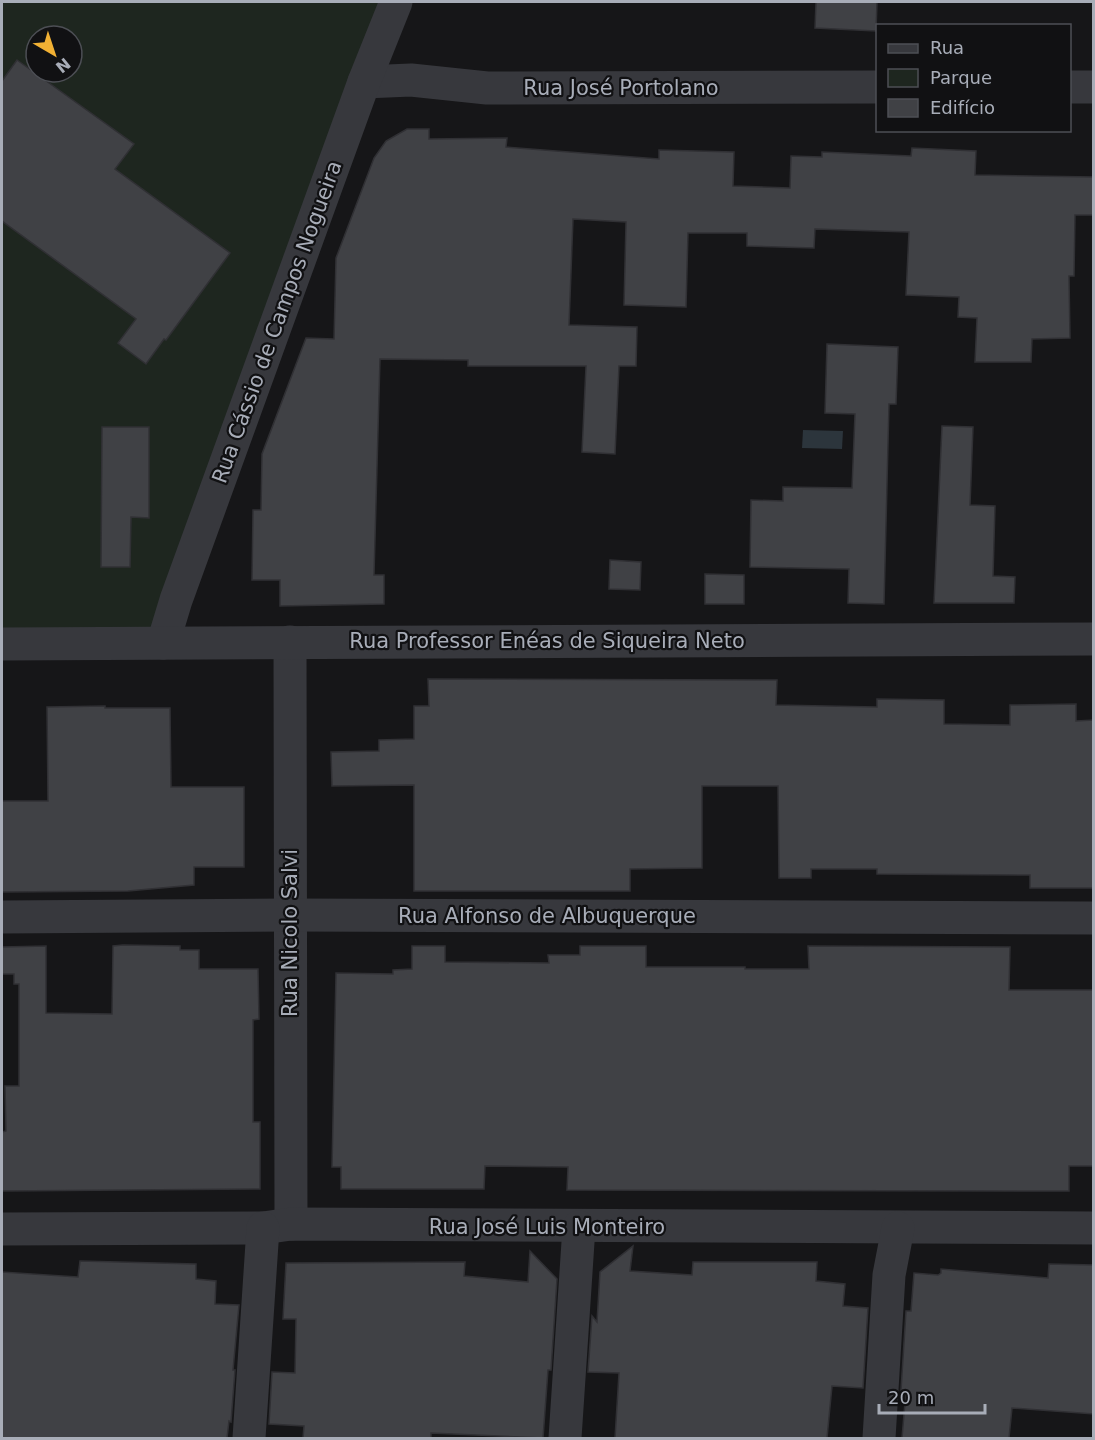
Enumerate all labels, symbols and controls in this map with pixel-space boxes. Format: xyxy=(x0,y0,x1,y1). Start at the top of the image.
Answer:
north arrow xyxy=(24,24,84,84)
legend xyxy=(876,24,1071,132)
text: Rua xyxy=(930,37,964,58)
text: N xyxy=(52,54,74,77)
text: Parque xyxy=(930,67,992,88)
street label: Rua José Portolano xyxy=(523,76,719,100)
text: Edifício xyxy=(930,97,995,118)
street label: Rua Cássio de Campos Nogueira xyxy=(207,157,347,487)
street label: Rua Professor Enéas de Siqueira Neto xyxy=(349,629,745,653)
street label: Rua Nicolo Salvi xyxy=(278,849,302,1017)
street label: Rua Alfonso de Albuquerque xyxy=(398,904,696,928)
street label: Rua José Luis Monteiro xyxy=(429,1215,665,1239)
scale bar xyxy=(879,1377,986,1415)
text: 20 m xyxy=(888,1387,934,1408)

